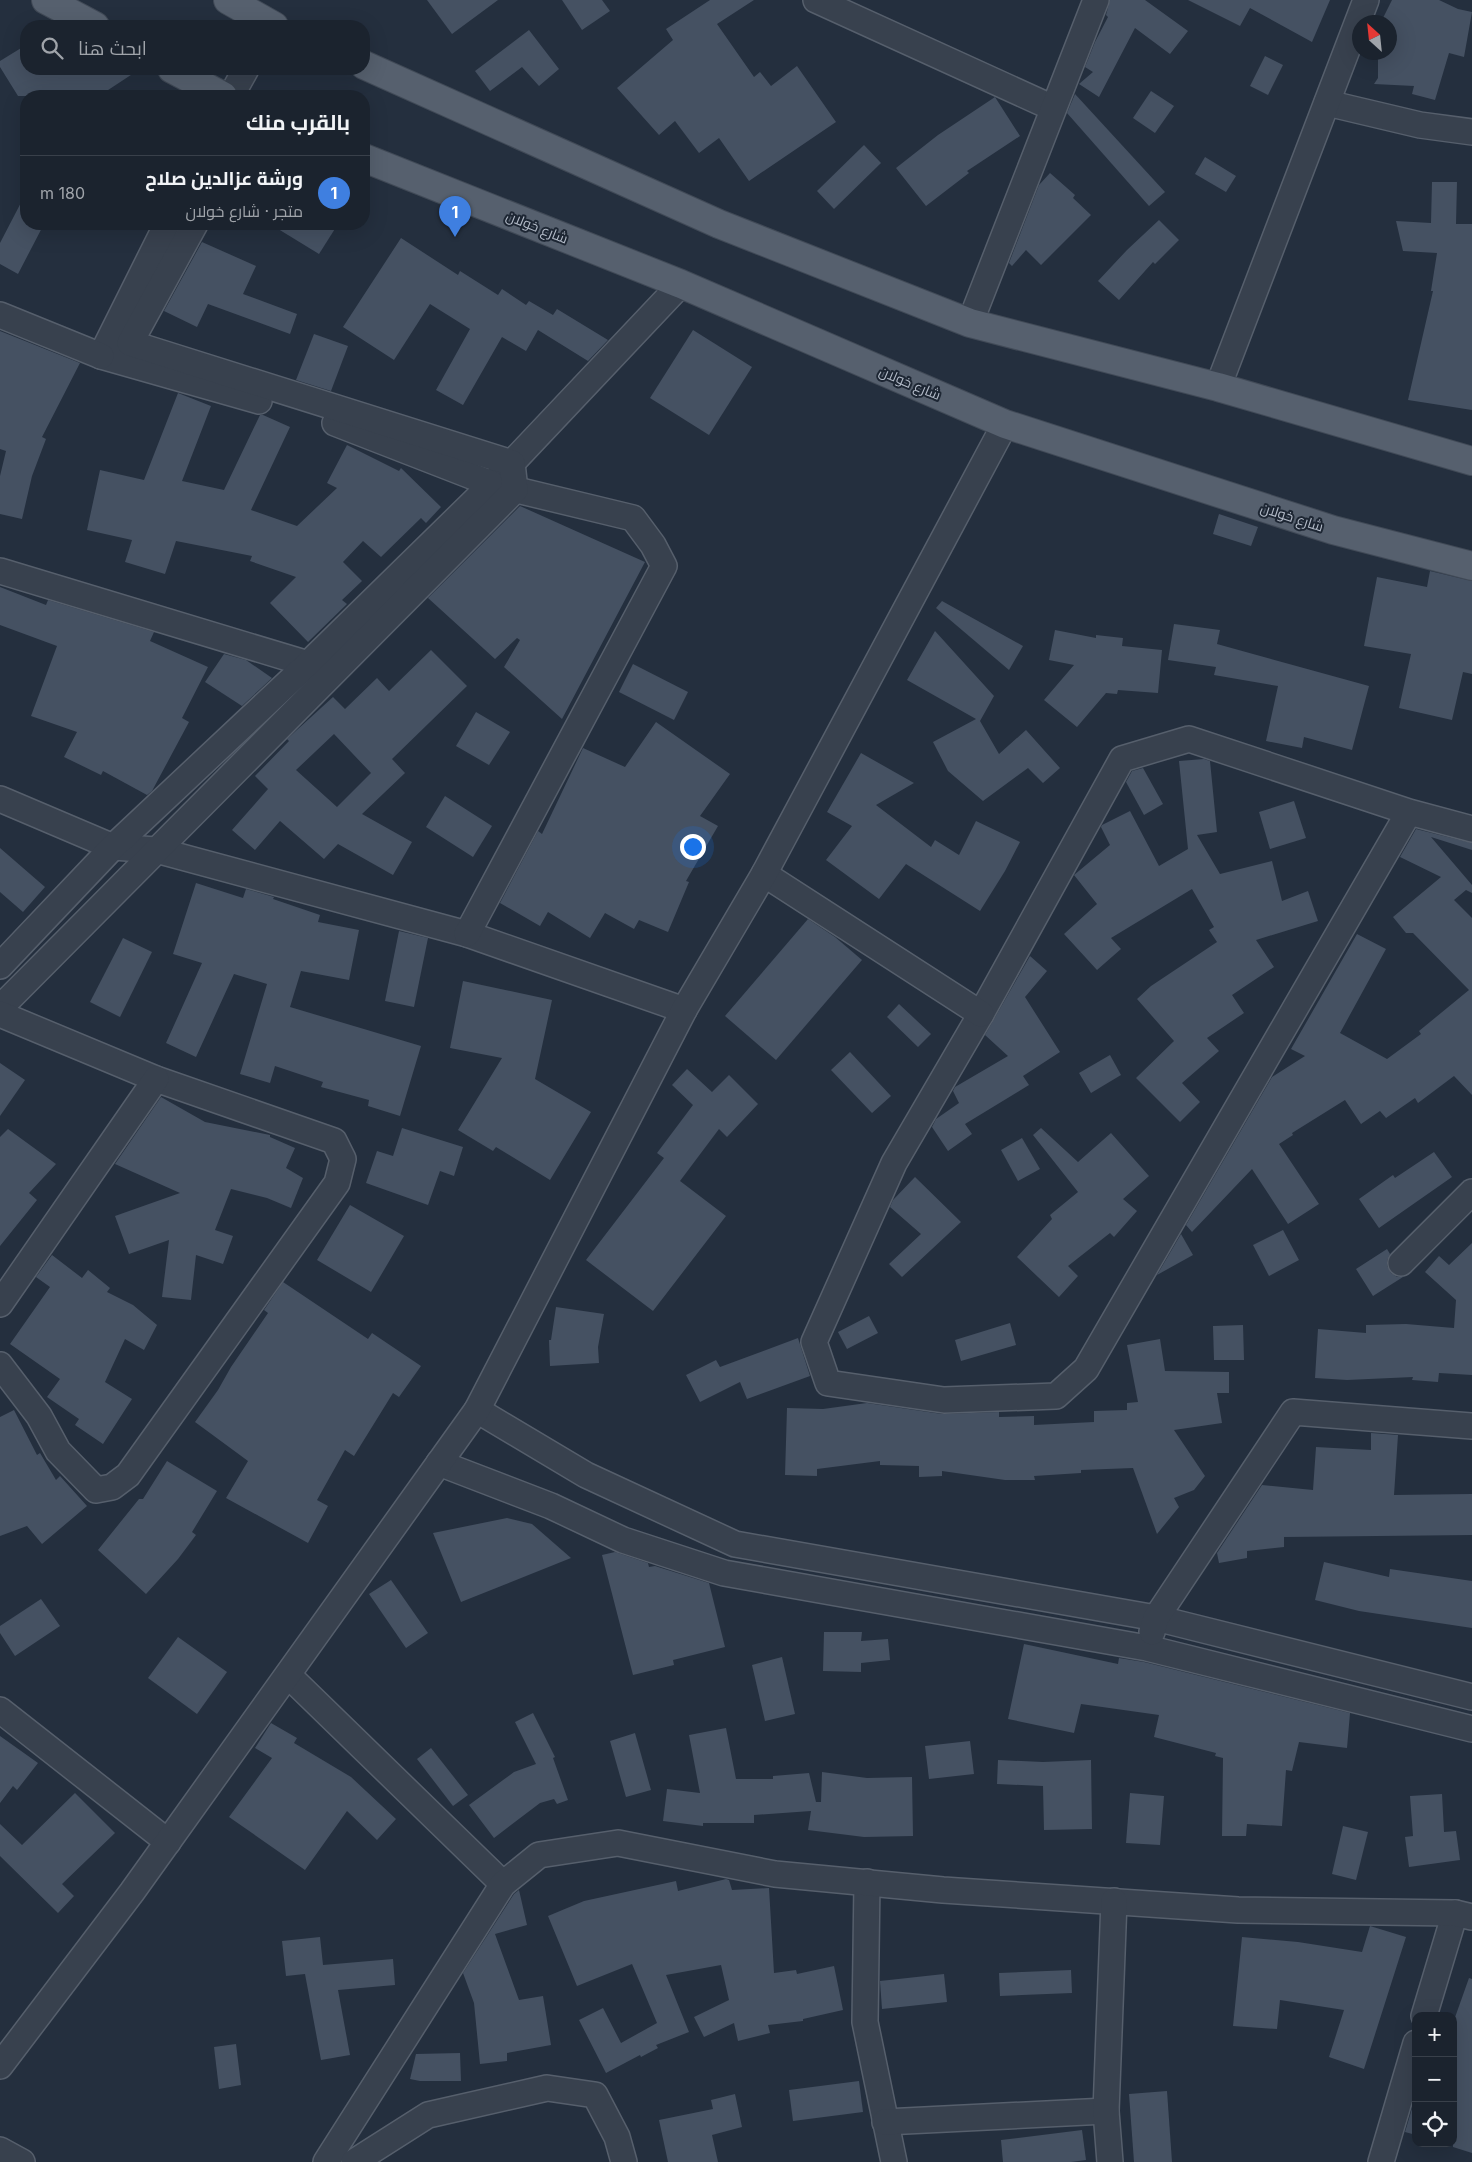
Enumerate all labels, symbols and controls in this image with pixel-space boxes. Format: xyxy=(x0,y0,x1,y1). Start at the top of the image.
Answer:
north arrow xyxy=(1352,15,1397,60)
search box xyxy=(20,20,370,75)
icon: search xyxy=(38,34,66,62)
text: ابحث هنا xyxy=(78,37,147,60)
text: بالقرب منك xyxy=(246,110,350,135)
text: ورشة عزالدين صلاح xyxy=(145,167,303,190)
text: 180 m xyxy=(40,183,85,203)
text: 1 xyxy=(331,183,337,203)
pin: 1 xyxy=(439,196,471,237)
text: متجر · شارع خولان xyxy=(185,201,303,221)
street label: شارع خولان xyxy=(503,206,571,248)
street label: شارع خولان xyxy=(876,362,944,404)
street label: شارع خولان xyxy=(1258,498,1326,536)
your location xyxy=(680,834,706,860)
map controls xyxy=(1412,2012,1457,2147)
button: + xyxy=(1412,2012,1457,2057)
button: − xyxy=(1412,2057,1457,2102)
button: locate xyxy=(1412,2102,1457,2147)

